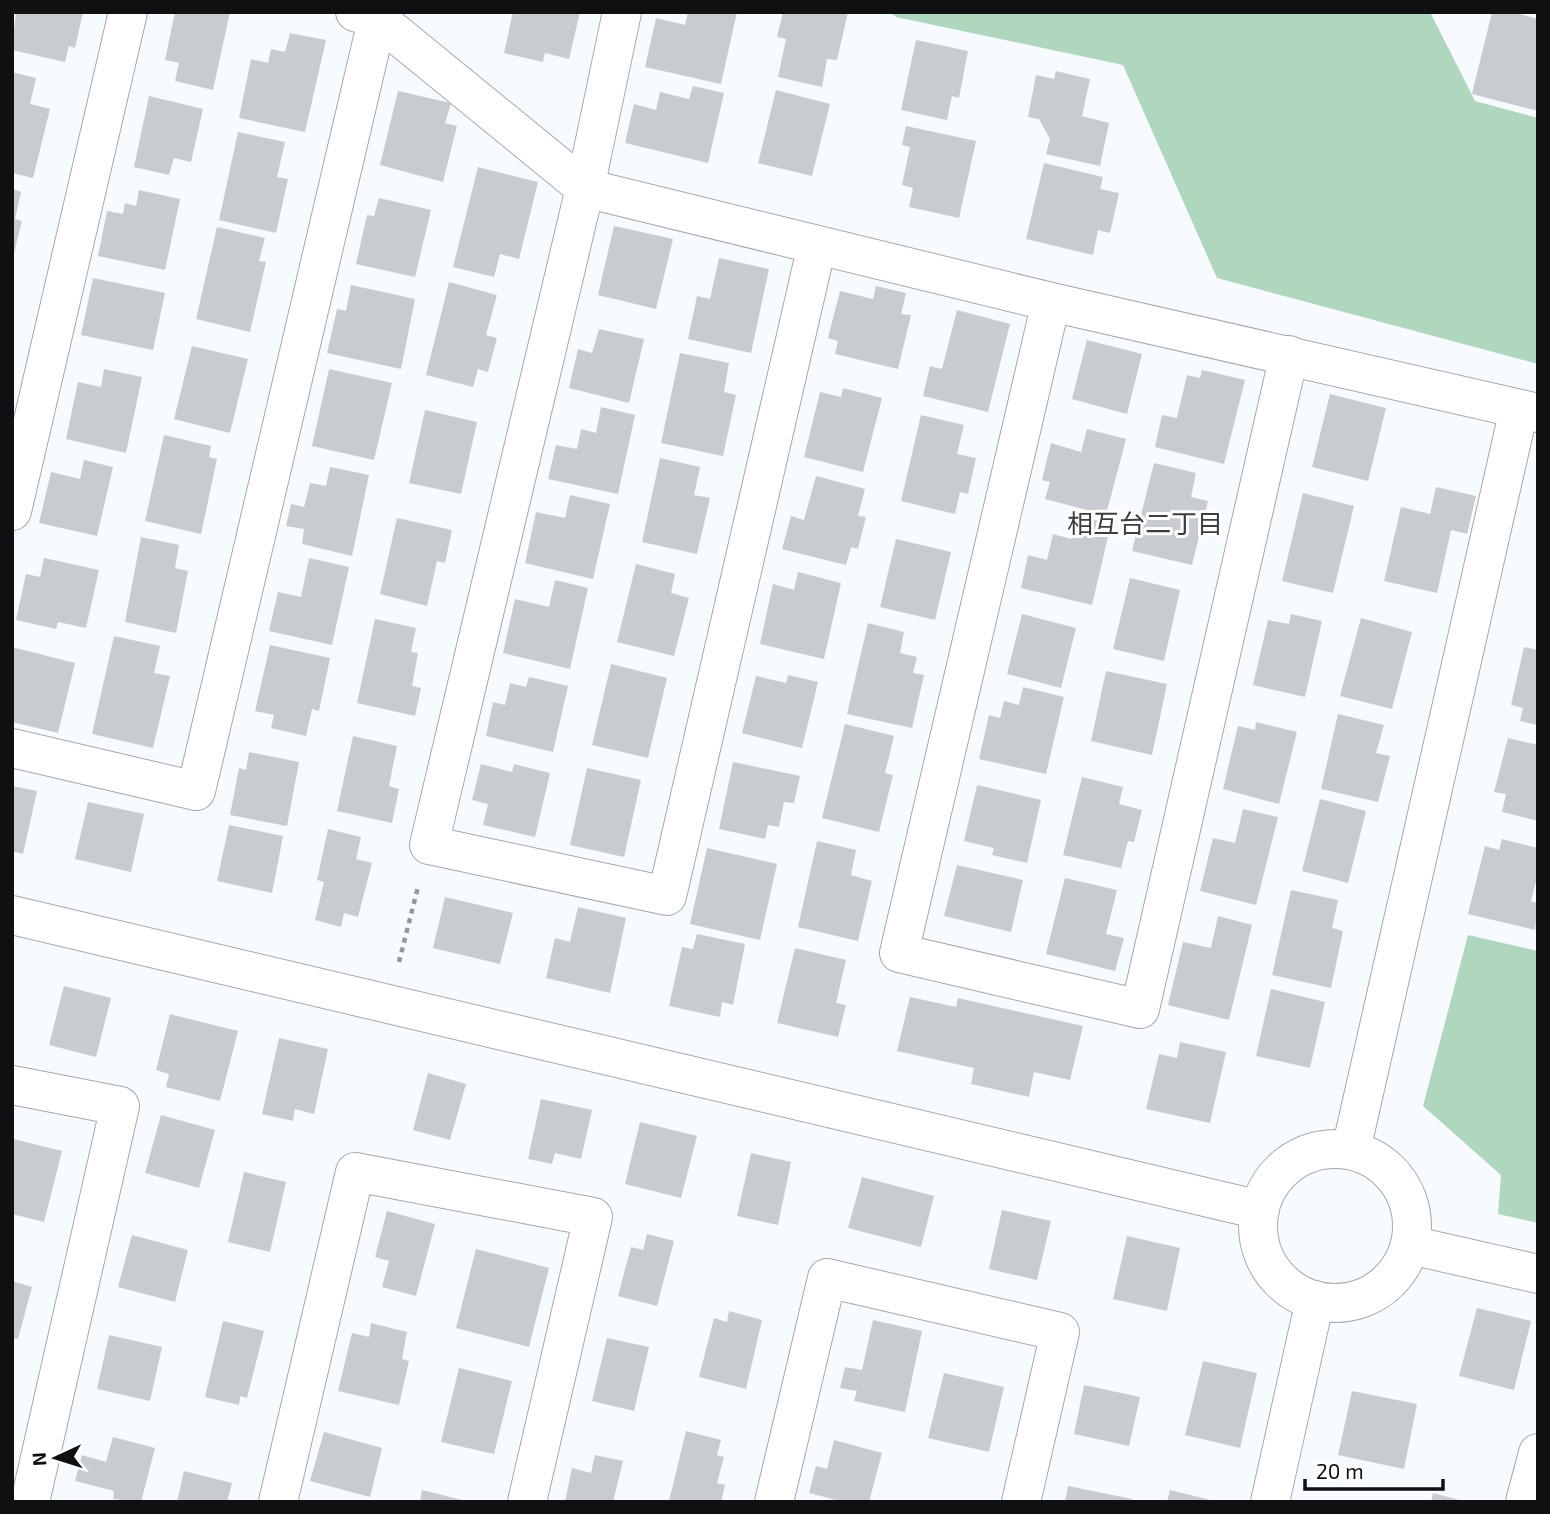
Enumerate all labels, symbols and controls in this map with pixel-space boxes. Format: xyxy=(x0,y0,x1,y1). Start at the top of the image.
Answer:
district label: 相互台二丁目 xyxy=(1067,507,1223,538)
north arrow xyxy=(21,1423,91,1493)
scale bar xyxy=(1305,1448,1443,1492)
text: N xyxy=(27,1452,50,1467)
text: 20 m xyxy=(1316,1458,1364,1483)

